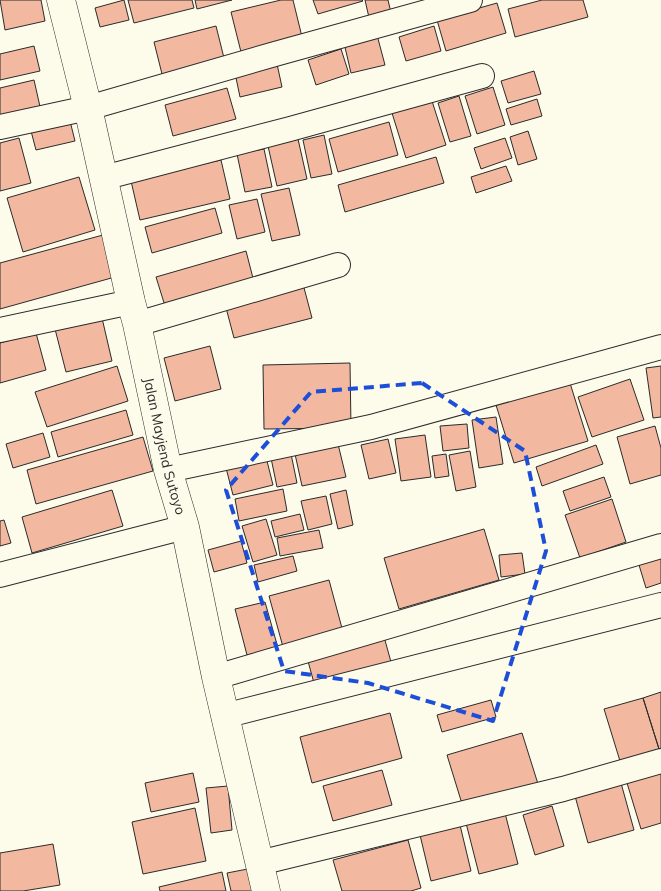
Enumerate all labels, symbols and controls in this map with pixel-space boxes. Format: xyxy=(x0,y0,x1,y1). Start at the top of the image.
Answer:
street label: Jalan Mayjend Sutoyo xyxy=(140,376,190,517)

